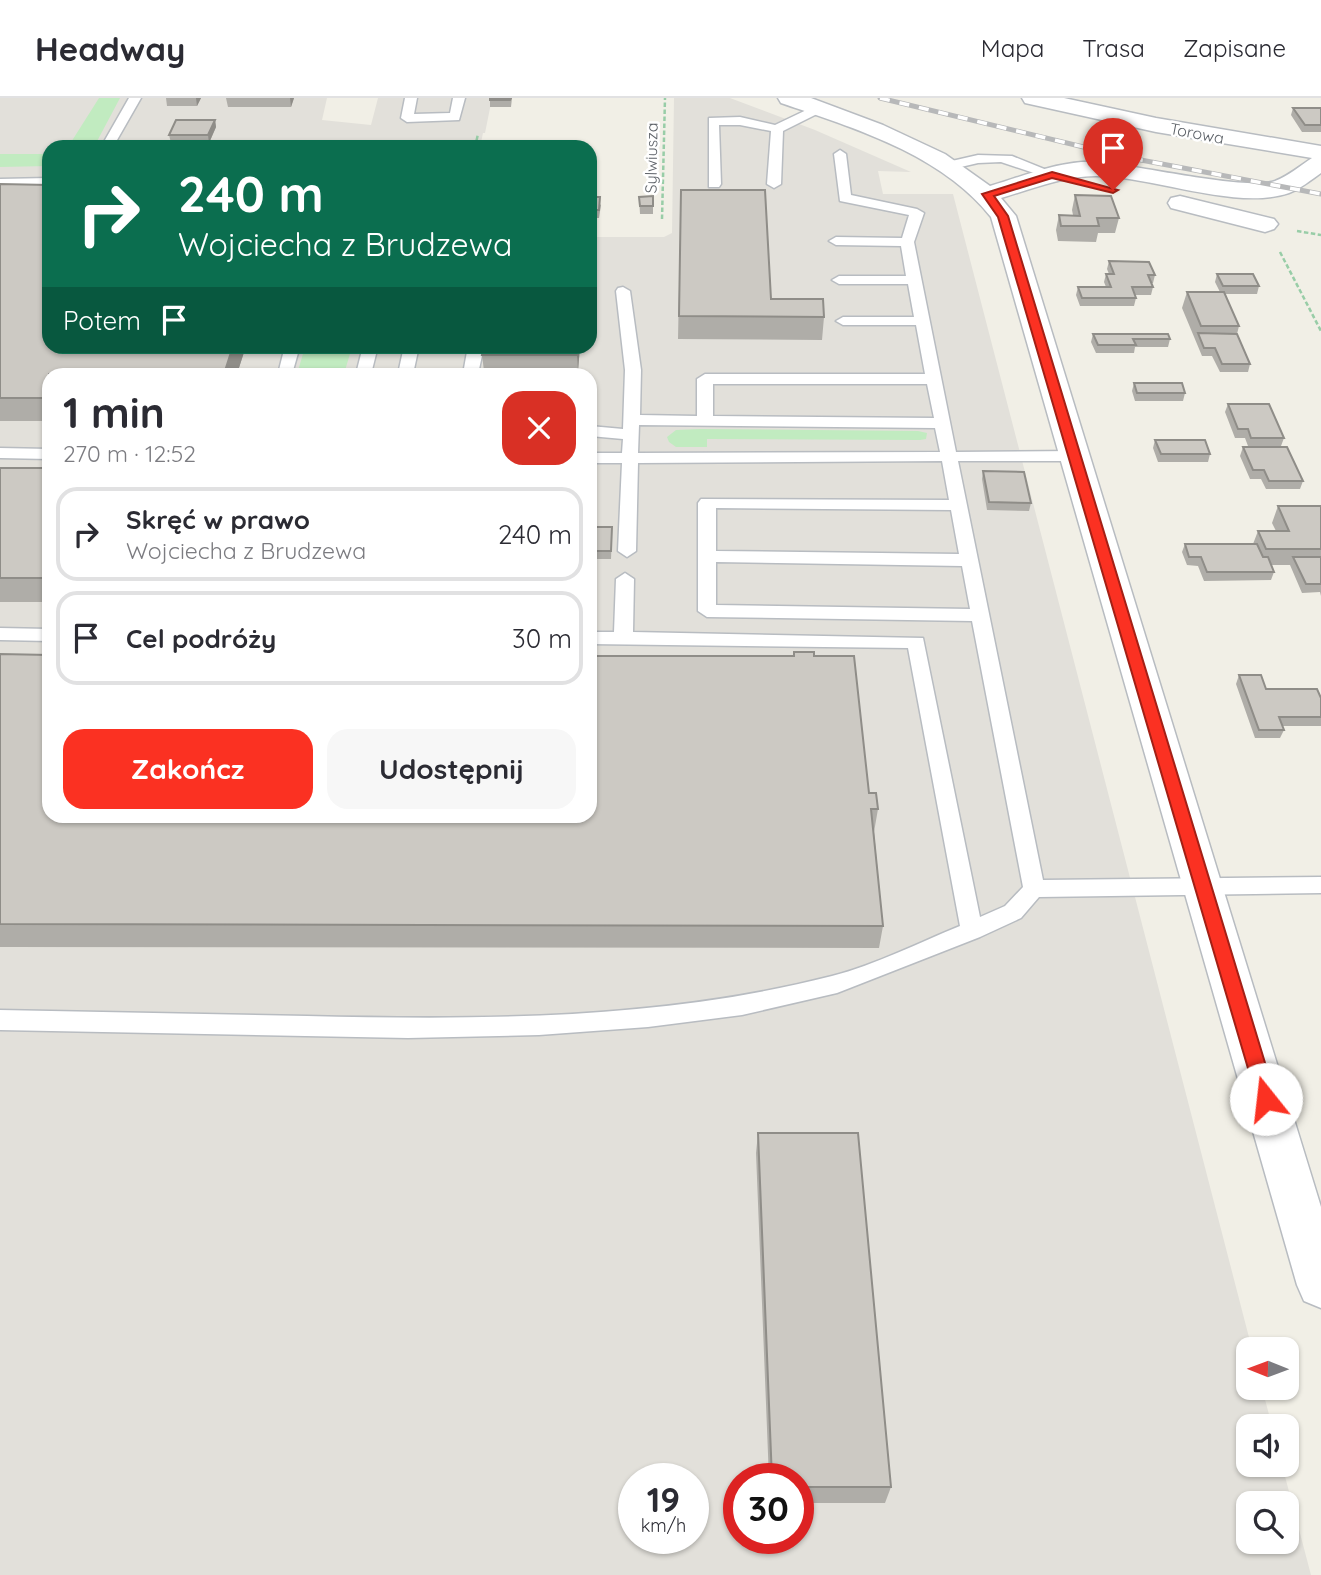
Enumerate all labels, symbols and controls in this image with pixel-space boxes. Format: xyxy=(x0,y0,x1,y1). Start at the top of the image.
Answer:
text: Headway xyxy=(35,28,185,69)
text: Mapa xyxy=(981,33,1044,63)
text: Trasa xyxy=(1082,33,1145,63)
text: Zapisane xyxy=(1183,33,1286,63)
pin xyxy=(1083,118,1143,190)
street label: Torowa xyxy=(1168,118,1226,148)
street label: Sylwiusza xyxy=(640,122,662,194)
icon: arrive xyxy=(1094,129,1132,167)
text: 240 m xyxy=(178,163,324,224)
icon: right xyxy=(63,168,154,259)
text: Wojciecha z Brudzewa xyxy=(178,224,512,264)
icon: arrive xyxy=(155,301,193,339)
text: Potem xyxy=(63,304,141,337)
text: 1 min xyxy=(63,386,165,439)
button: close xyxy=(502,391,576,465)
text: 270 m · 12:52 xyxy=(63,439,196,468)
text: Skręć w prawo xyxy=(126,503,310,536)
icon: right xyxy=(67,515,105,553)
text: 240 m xyxy=(498,518,572,551)
text: Wojciecha z Brudzewa xyxy=(126,536,366,565)
icon: arrive xyxy=(67,619,105,657)
text: Cel podróży xyxy=(126,622,276,655)
text: 30 m xyxy=(512,622,572,655)
button: Zakończ xyxy=(63,729,313,809)
button: Udostępnij xyxy=(327,729,576,809)
position arrow xyxy=(1229,1062,1303,1136)
north arrow xyxy=(1236,1337,1298,1400)
map controls xyxy=(1236,1337,1299,1554)
button: sound xyxy=(1236,1414,1299,1477)
speed limit sign: 30 xyxy=(723,1463,814,1554)
text: 19 xyxy=(647,1477,680,1521)
button: search xyxy=(1236,1491,1299,1554)
text: km/h xyxy=(641,1514,686,1537)

